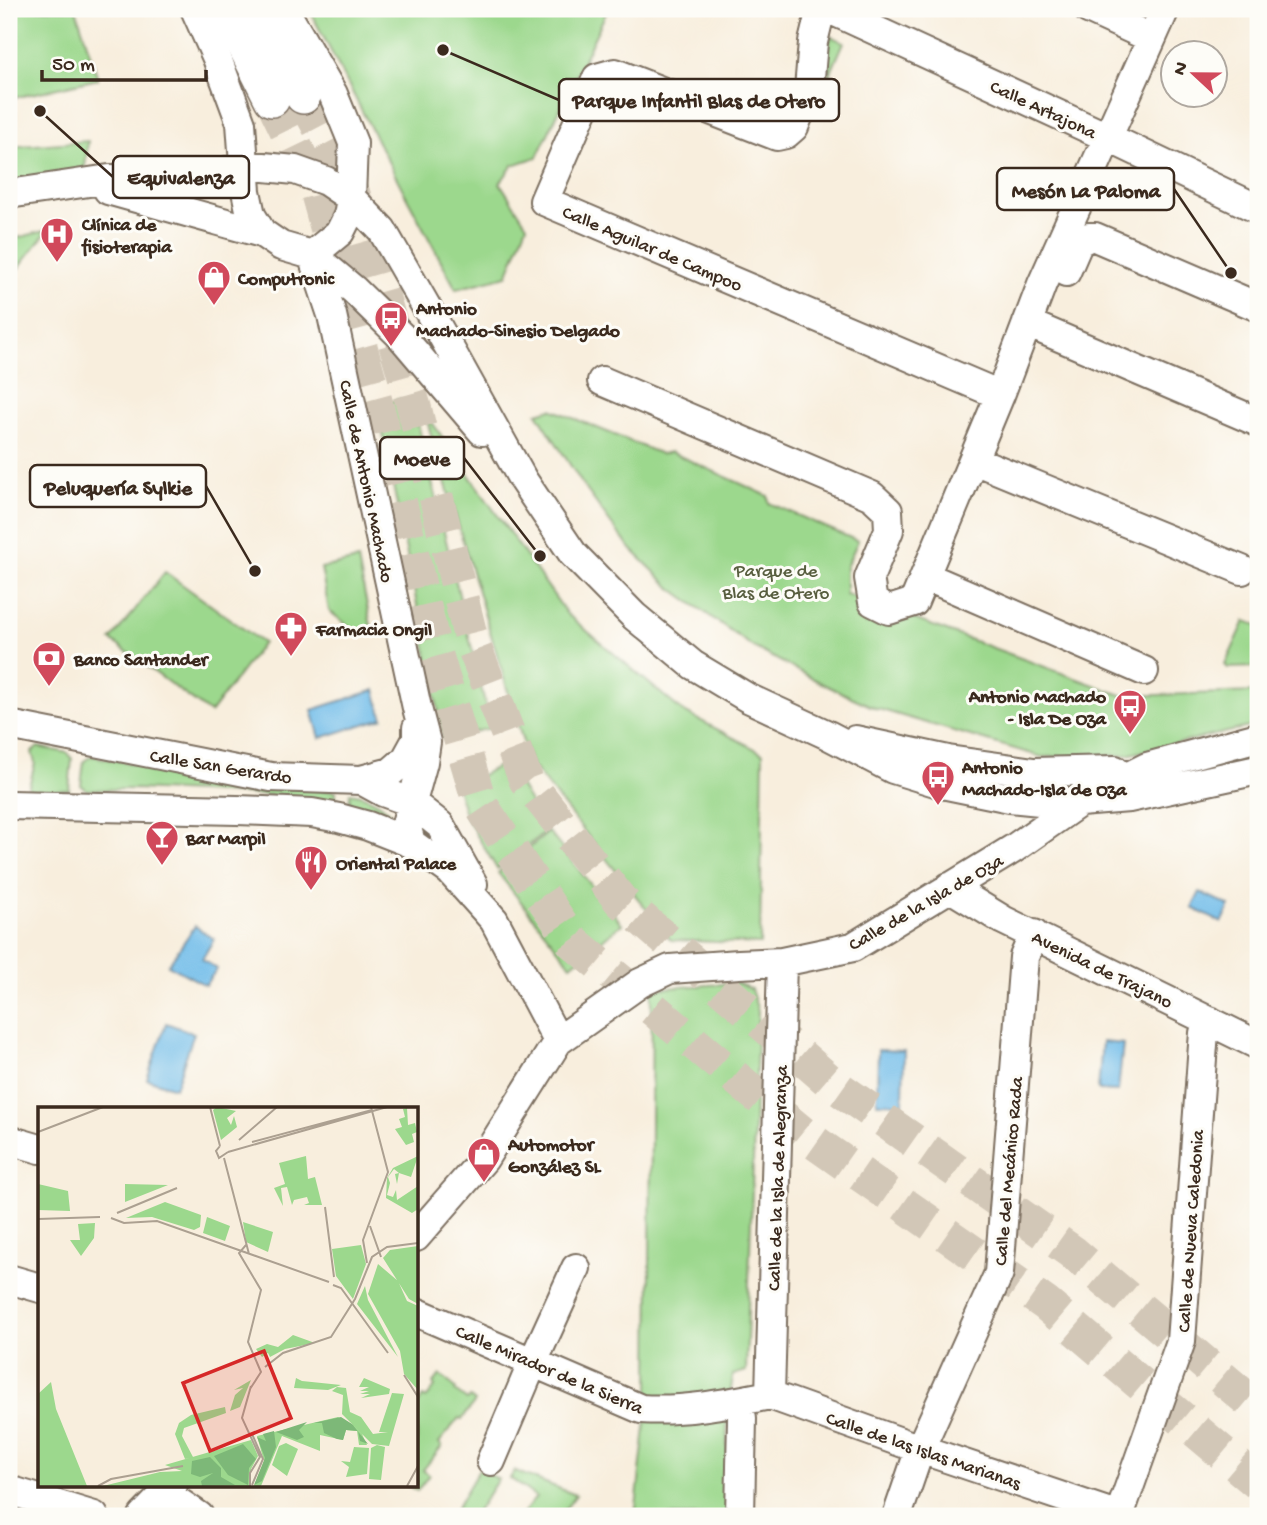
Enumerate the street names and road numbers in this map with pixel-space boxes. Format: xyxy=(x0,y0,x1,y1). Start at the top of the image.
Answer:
street label: Calle Artajona xyxy=(986,77,1101,146)
street label: Calle Aguilar de Campoo xyxy=(558,202,745,299)
street label: Calle de Antonio Machado xyxy=(332,378,397,585)
street label: Calle San Gerardo xyxy=(148,746,293,791)
street label: Calle de la Isla de Oza xyxy=(845,850,1009,958)
street label: Avenida de Trajano xyxy=(1027,927,1176,1015)
street label: Calle de la Isla de Alegranza xyxy=(764,1064,795,1291)
street label: Calle del Mecánico Rada xyxy=(991,1075,1030,1267)
street label: Calle de Nueva Caledonia xyxy=(1174,1128,1211,1333)
street label: Calle Mirador de la Sierra xyxy=(451,1321,647,1422)
street label: Calle de las Islas Marianas xyxy=(822,1408,1024,1497)

